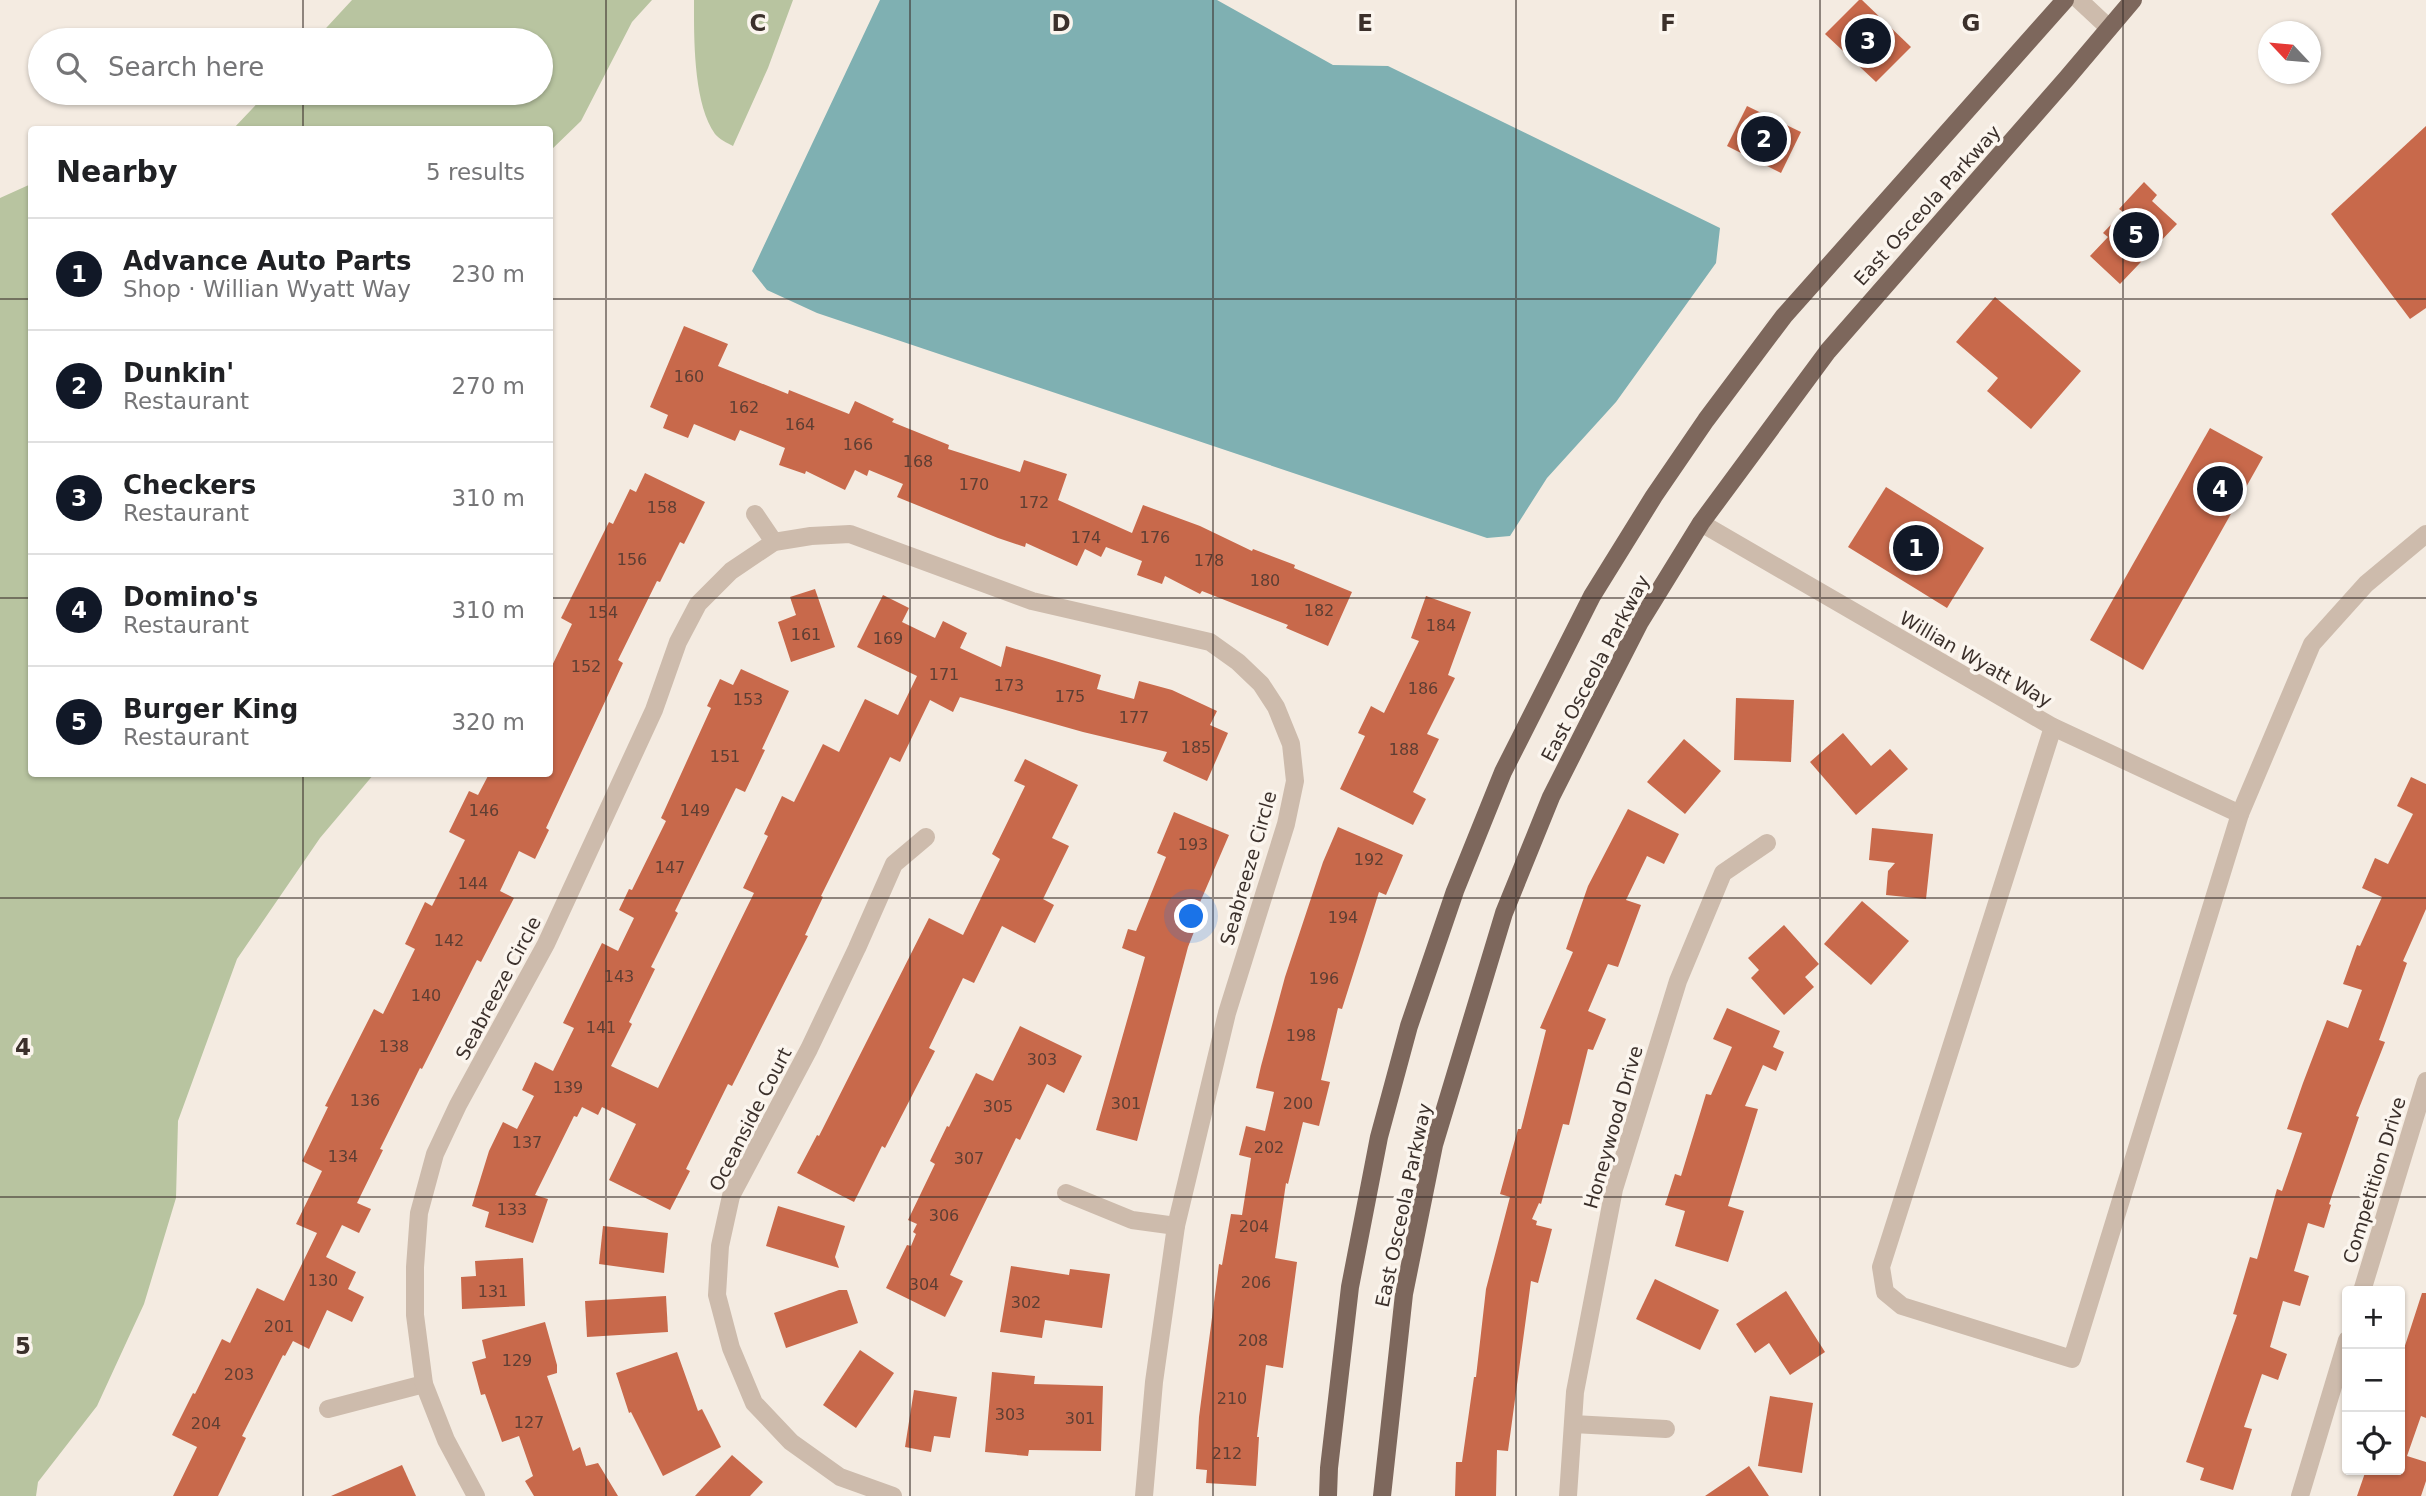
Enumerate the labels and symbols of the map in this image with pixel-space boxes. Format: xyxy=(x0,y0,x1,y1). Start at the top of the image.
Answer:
text: C xyxy=(750,10,766,36)
text: D xyxy=(1051,10,1071,36)
text: E xyxy=(1357,10,1373,36)
text: F xyxy=(1660,10,1676,36)
text: G xyxy=(1962,10,1980,36)
pin: 3 xyxy=(1845,15,1891,67)
north arrow xyxy=(2258,21,2321,84)
pin: 2 xyxy=(1741,113,1787,165)
street label: East Osceola Parkway xyxy=(1849,120,2005,290)
pin: 5 xyxy=(2113,209,2159,261)
house number: 160 xyxy=(674,367,704,386)
house number: 162 xyxy=(729,398,759,417)
house number: 164 xyxy=(785,415,815,434)
house number: 166 xyxy=(843,435,873,454)
house number: 168 xyxy=(903,452,933,471)
pin: 4 xyxy=(2197,463,2243,515)
house number: 170 xyxy=(959,475,989,494)
house number: 172 xyxy=(1019,493,1049,512)
house number: 158 xyxy=(647,498,677,517)
pin: 1 xyxy=(1893,522,1939,574)
house number: 174 xyxy=(1071,528,1101,547)
house number: 176 xyxy=(1140,528,1170,547)
house number: 156 xyxy=(617,550,647,569)
house number: 178 xyxy=(1194,551,1224,570)
house number: 180 xyxy=(1250,571,1280,590)
street label: East Osceola Parkway xyxy=(1536,571,1654,765)
house number: 182 xyxy=(1304,601,1334,620)
house number: 154 xyxy=(588,603,618,622)
street label: Willian Wyatt Way xyxy=(1896,606,2056,712)
house number: 184 xyxy=(1426,616,1456,635)
house number: 161 xyxy=(791,625,821,644)
house number: 169 xyxy=(873,629,903,648)
house number: 152 xyxy=(571,657,601,676)
house number: 171 xyxy=(929,665,959,684)
house number: 173 xyxy=(994,676,1024,695)
house number: 186 xyxy=(1408,679,1438,698)
house number: 175 xyxy=(1055,687,1085,706)
house number: 153 xyxy=(733,690,763,709)
house number: 177 xyxy=(1119,708,1149,727)
house number: 185 xyxy=(1181,738,1211,757)
house number: 188 xyxy=(1389,740,1419,759)
house number: 151 xyxy=(710,747,740,766)
street label: Seabreeze Circle xyxy=(1215,788,1281,948)
house number: 146 xyxy=(469,801,499,820)
house number: 149 xyxy=(680,801,710,820)
house number: 193 xyxy=(1178,835,1208,854)
house number: 192 xyxy=(1354,850,1384,869)
house number: 147 xyxy=(655,858,685,877)
house number: 144 xyxy=(458,874,488,893)
your location xyxy=(1174,899,1208,933)
house number: 194 xyxy=(1328,908,1358,927)
street label: Seabreeze Circle xyxy=(451,913,545,1063)
house number: 142 xyxy=(434,931,464,950)
house number: 143 xyxy=(604,967,634,986)
house number: 196 xyxy=(1309,969,1339,988)
house number: 140 xyxy=(411,986,441,1005)
house number: 141 xyxy=(586,1018,616,1037)
house number: 198 xyxy=(1286,1026,1316,1045)
text: 4 xyxy=(15,1034,31,1060)
house number: 138 xyxy=(379,1037,409,1056)
street label: Honeywood Drive xyxy=(1579,1043,1647,1211)
street label: Oceanside Court xyxy=(704,1044,796,1194)
house number: 303 xyxy=(1027,1050,1057,1069)
house number: 139 xyxy=(553,1078,583,1097)
house number: 136 xyxy=(350,1091,380,1110)
house number: 301 xyxy=(1111,1094,1141,1113)
house number: 200 xyxy=(1283,1094,1313,1113)
street label: Competition Drive xyxy=(2338,1094,2410,1266)
house number: 305 xyxy=(983,1097,1013,1116)
street label: East Osceola Parkway xyxy=(1371,1101,1435,1309)
house number: 137 xyxy=(512,1133,542,1152)
house number: 202 xyxy=(1254,1138,1284,1157)
house number: 134 xyxy=(328,1147,358,1166)
house number: 307 xyxy=(954,1149,984,1168)
house number: 133 xyxy=(497,1200,527,1219)
house number: 306 xyxy=(929,1206,959,1225)
house number: 204 xyxy=(1239,1217,1269,1236)
house number: 130 xyxy=(308,1271,338,1290)
house number: 206 xyxy=(1241,1273,1271,1292)
house number: 304 xyxy=(909,1275,939,1294)
house number: 131 xyxy=(478,1282,508,1301)
house number: 302 xyxy=(1011,1293,1041,1312)
house number: 201 xyxy=(264,1317,294,1336)
house number: 208 xyxy=(1238,1331,1268,1350)
text: 5 xyxy=(15,1333,31,1359)
house number: 129 xyxy=(502,1351,532,1370)
house number: 203 xyxy=(224,1365,254,1384)
house number: 210 xyxy=(1217,1389,1247,1408)
house number: 303 xyxy=(995,1405,1025,1424)
house number: 301 xyxy=(1065,1409,1095,1428)
house number: 127 xyxy=(514,1413,544,1432)
house number: 204 xyxy=(191,1414,221,1433)
house number: 212 xyxy=(1212,1444,1242,1463)

